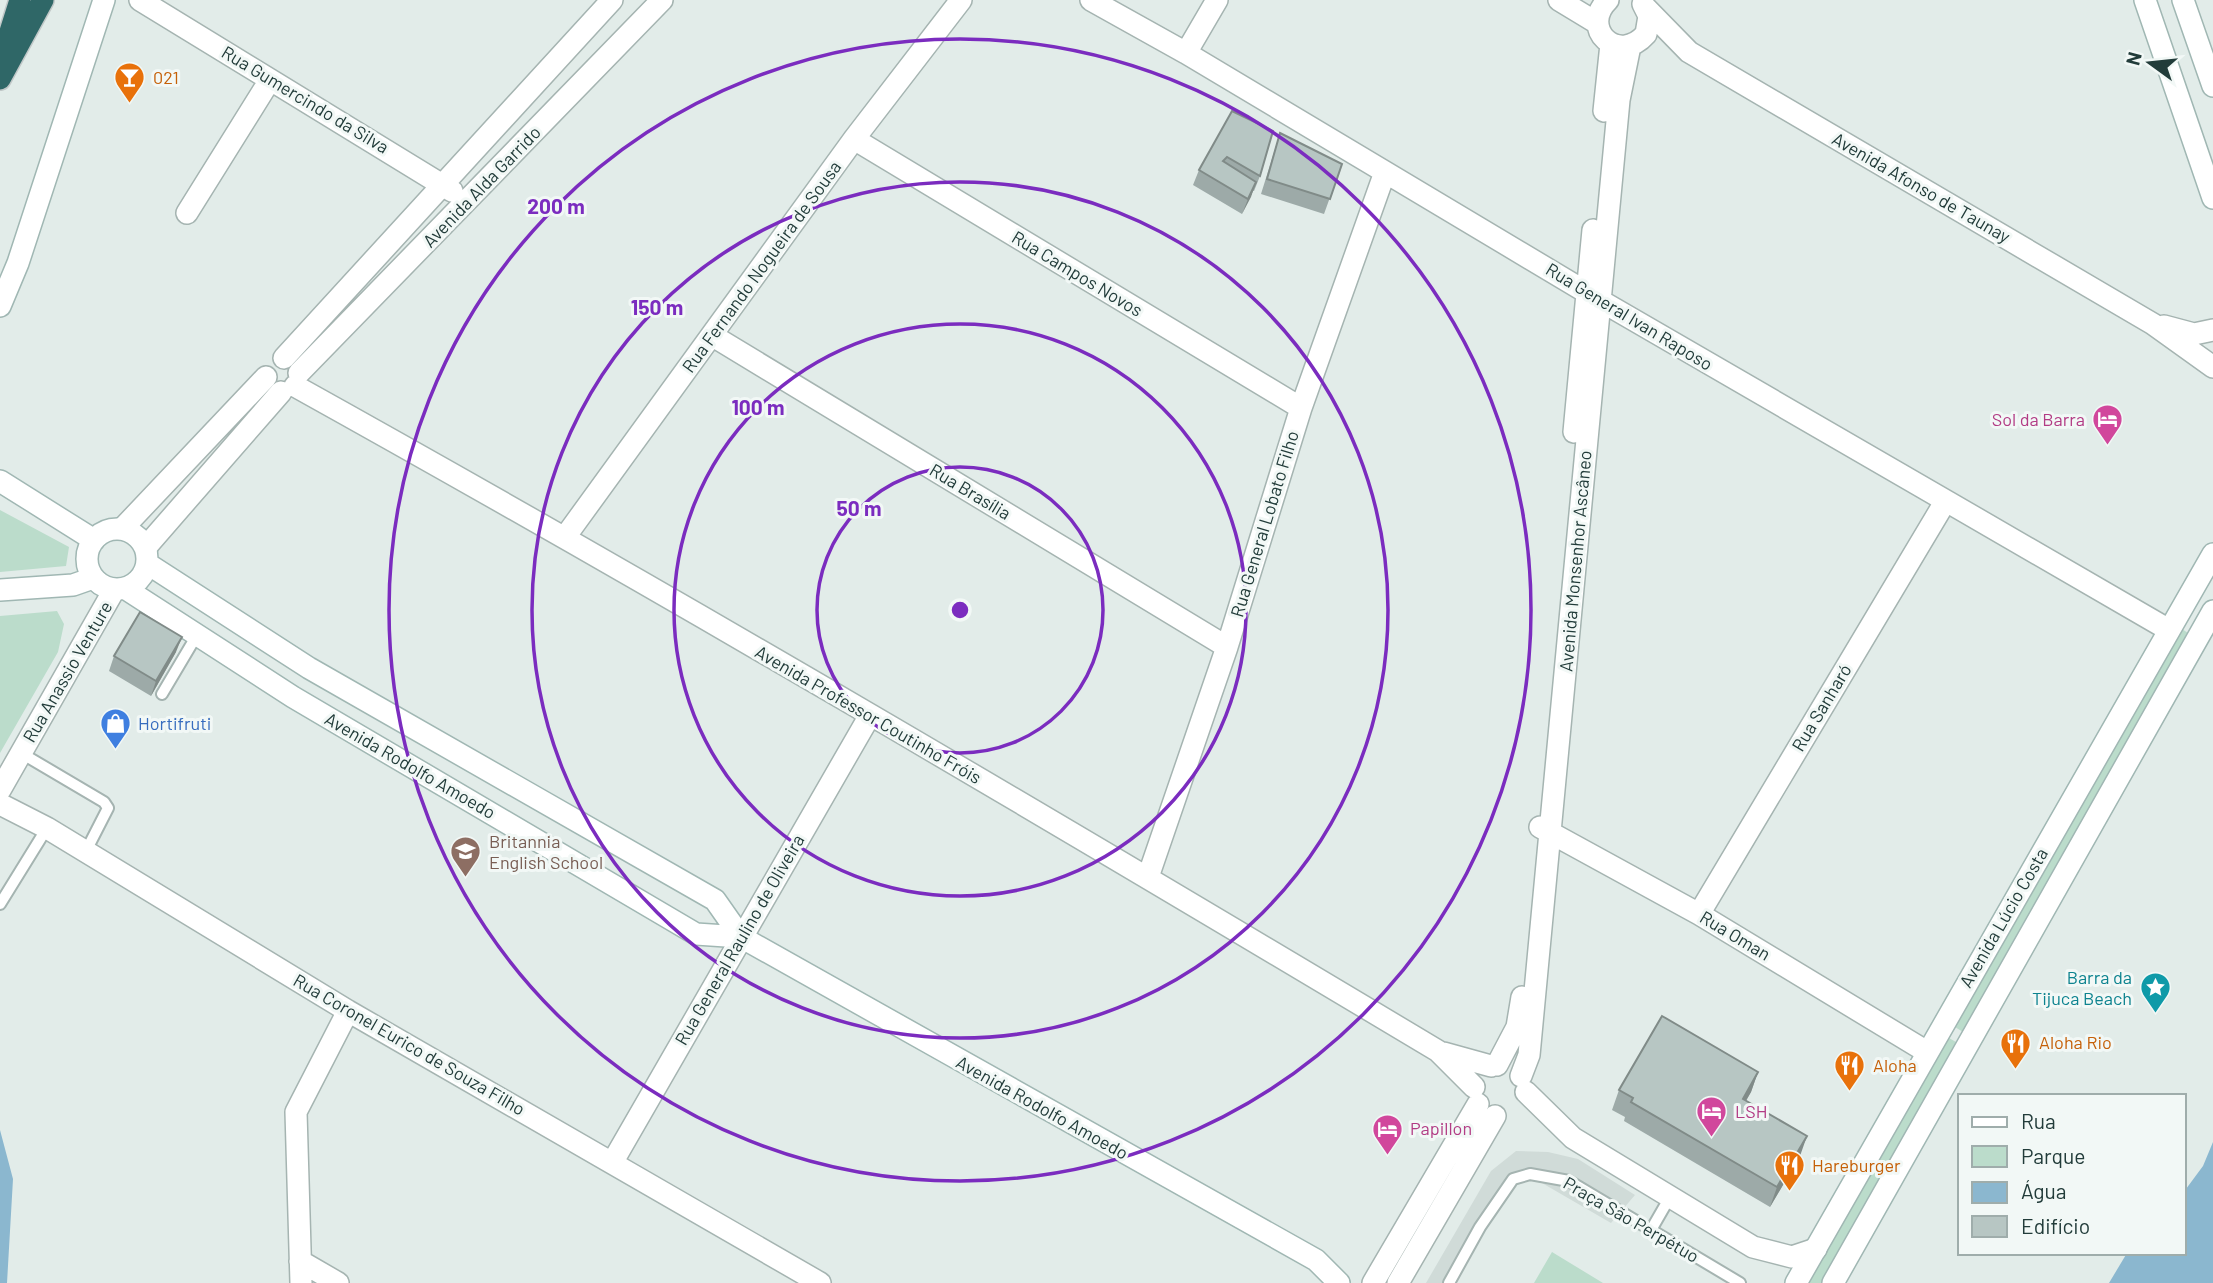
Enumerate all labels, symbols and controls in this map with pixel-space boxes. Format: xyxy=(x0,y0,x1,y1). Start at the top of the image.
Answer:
north arrow xyxy=(2115,28,2185,98)
street label: Rua Gumercindo da Silva xyxy=(218,40,393,158)
text: N xyxy=(2120,49,2146,68)
bar icon: 021 xyxy=(113,61,147,105)
place label: 021 xyxy=(153,66,179,88)
street label: Avenida Alda Garrido xyxy=(418,121,545,252)
street label: Avenida Afonso de Taunay xyxy=(1829,127,2014,247)
street label: Rua Fernando Nogueira de Sousa xyxy=(677,156,845,377)
text: 200 m xyxy=(527,193,585,218)
street label: Rua Campos Novos xyxy=(1008,225,1147,321)
street label: Rua General Ivan Raposo xyxy=(1542,258,1717,375)
text: 150 m xyxy=(631,294,683,319)
text: 100 m xyxy=(731,394,785,419)
hotel icon: Sol da Barra xyxy=(2091,403,2125,447)
place label: Sol da Barra xyxy=(1992,408,2085,430)
street label: Rua General Lobato Filho xyxy=(1225,428,1303,620)
street label: Avenida Monsenhor Ascâneo xyxy=(1554,449,1596,673)
street label: Rua Brasília xyxy=(926,458,1015,524)
text: 50 m xyxy=(836,495,882,520)
street label: Rua Anassio Venture xyxy=(18,597,117,746)
centre of rings xyxy=(948,598,972,622)
street label: Avenida Professor Coutinho Fróis xyxy=(751,640,986,788)
street label: Rua Sanharó xyxy=(1787,660,1856,755)
shop icon: Hortifruti xyxy=(98,707,132,751)
street label: Avenida Rodolfo Amoedo xyxy=(321,707,500,823)
place label: Hortifruti xyxy=(138,712,211,734)
place label: Britannia English School xyxy=(489,830,603,873)
street label: Rua General Raulino de Oliveira xyxy=(670,830,809,1049)
school or university icon: Britannia English School xyxy=(449,835,483,879)
street label: Avenida Lúcio Costa xyxy=(1954,844,2052,991)
street label: Rua Oman xyxy=(1696,906,1775,965)
place label: Barra da Tijuca Beach xyxy=(2032,966,2132,1009)
street label: Rua Coronel Eurico de Souza Filho xyxy=(290,969,529,1120)
place icon: Barra da Tijuca Beach xyxy=(2138,971,2172,1015)
restaurant icon: Aloha Rio xyxy=(1999,1026,2033,1070)
place label: Aloha Rio xyxy=(2039,1031,2112,1053)
restaurant icon: Aloha xyxy=(1833,1049,1867,1093)
street label: Avenida Rodolfo Amoedo xyxy=(953,1051,1132,1164)
place label: Aloha xyxy=(1873,1054,1917,1076)
legend xyxy=(1958,1094,2185,1255)
hotel icon: LSH xyxy=(1695,1095,1729,1139)
place label: LSH xyxy=(1735,1100,1768,1122)
text: Rua xyxy=(2021,1108,2056,1133)
hotel icon: Papillon xyxy=(1370,1112,1404,1156)
place label: Papillon xyxy=(1410,1117,1472,1139)
text: Parque xyxy=(2021,1143,2086,1168)
restaurant icon: Hareburger xyxy=(1772,1149,1806,1193)
place label: Hareburger xyxy=(1812,1154,1901,1176)
street label: Praça São Perpétuo xyxy=(1560,1171,1703,1267)
text: Água xyxy=(2021,1178,2067,1203)
text: Edifício xyxy=(2021,1213,2090,1238)

